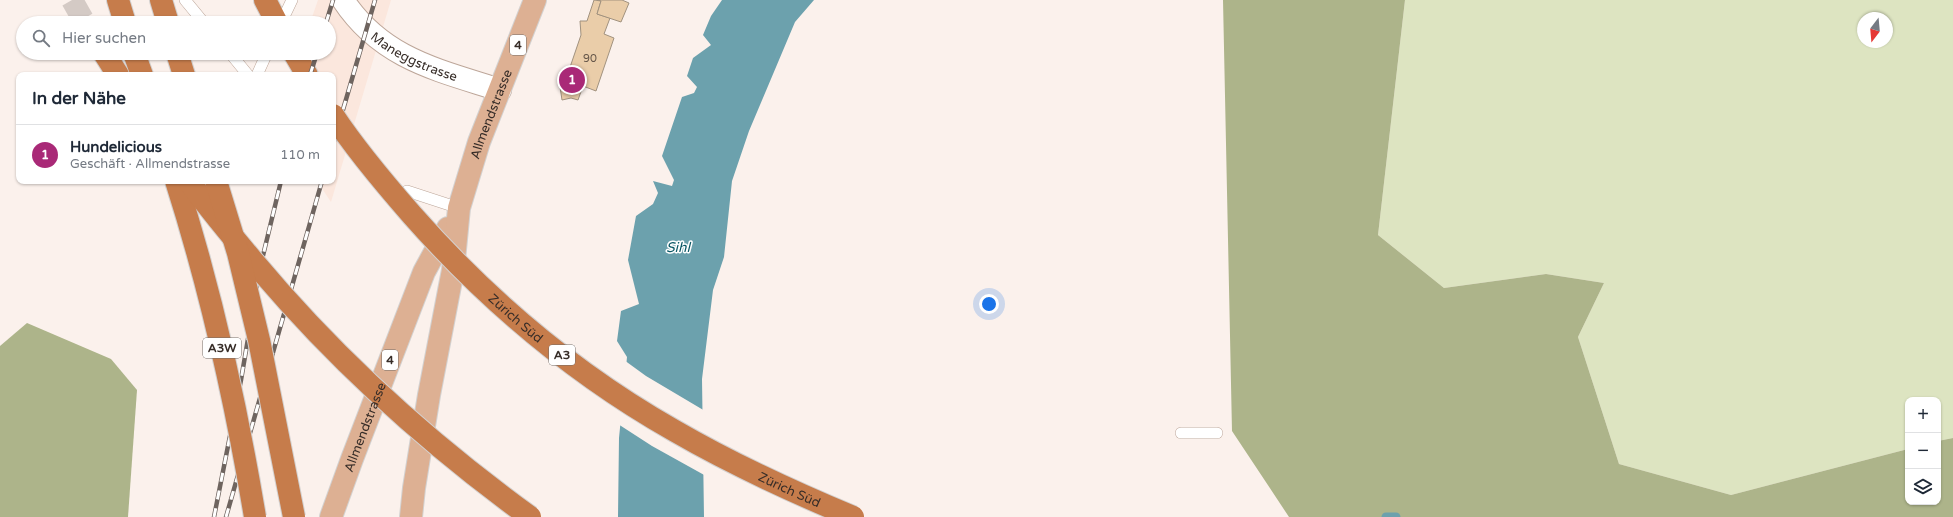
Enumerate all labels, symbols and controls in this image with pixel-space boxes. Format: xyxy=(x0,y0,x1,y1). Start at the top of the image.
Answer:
north arrow xyxy=(1857,12,1893,48)
search box xyxy=(16,16,336,60)
icon: search xyxy=(30,27,52,49)
text: Hier suchen xyxy=(62,29,146,47)
street label: Maneggstrasse xyxy=(367,29,459,85)
road number: 4 xyxy=(510,35,526,55)
house number: 90 xyxy=(583,52,597,65)
pin: 1 xyxy=(559,65,585,95)
street label: Allmendstrasse xyxy=(467,67,516,161)
text: In der Nähe xyxy=(32,88,126,109)
text: Hundelicious xyxy=(70,138,162,156)
text: 1 xyxy=(41,147,49,163)
text: 110 m xyxy=(280,147,320,163)
text: Geschäft · Allmendstrasse xyxy=(70,156,230,172)
water label: Sihl xyxy=(666,239,692,256)
street label: Zürich Süd xyxy=(485,291,546,347)
your location xyxy=(979,294,999,314)
road number: A3W xyxy=(203,338,241,358)
road number: A3 xyxy=(549,345,575,365)
road number: 4 xyxy=(382,350,398,370)
street label: Allmendstrasse xyxy=(341,380,390,474)
map controls xyxy=(1905,397,1941,505)
button: + xyxy=(1905,397,1941,433)
button: − xyxy=(1905,433,1941,469)
street label: Zürich Süd xyxy=(755,469,823,511)
button: layers xyxy=(1905,469,1941,505)

